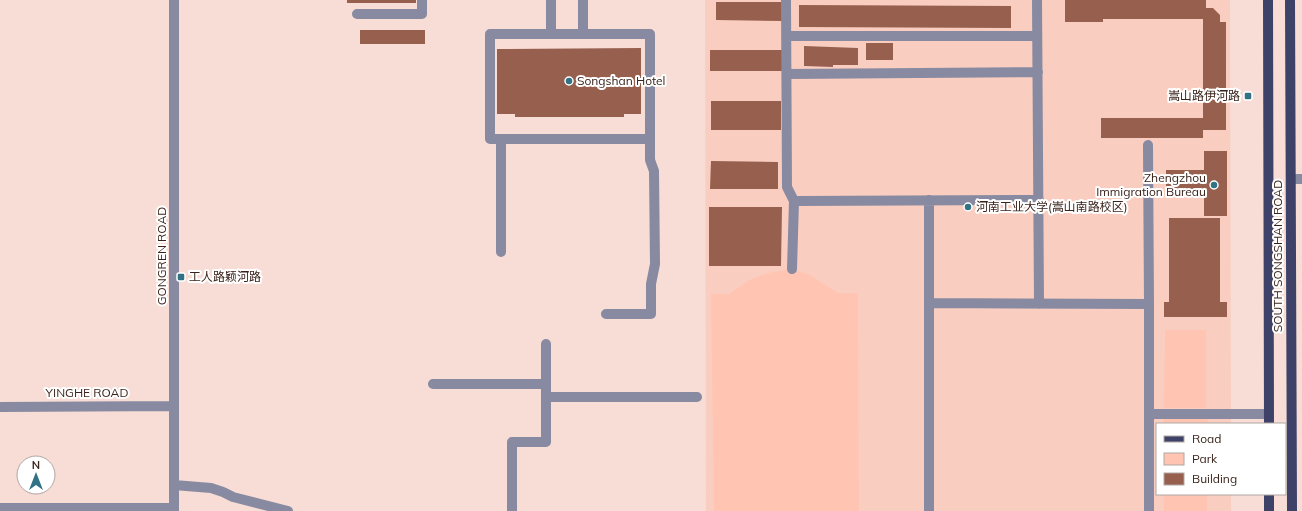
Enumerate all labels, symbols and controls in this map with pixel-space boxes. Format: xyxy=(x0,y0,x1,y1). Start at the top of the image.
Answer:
place label: Songshan Hotel xyxy=(577,73,665,88)
marker: Songshan Hotel xyxy=(564,76,574,86)
place label: 嵩山路伊河路 xyxy=(1168,88,1240,103)
marker: 嵩山路伊河路 xyxy=(1243,91,1253,101)
place label: Zhengzhou Immigration Bureau xyxy=(1096,170,1206,199)
marker: Zhengzhou Immigration Bureau xyxy=(1209,180,1219,190)
street label: SOUTH SONGSHAN ROAD xyxy=(1270,180,1285,332)
place label: 河南工业大学(嵩山南路校区) xyxy=(976,199,1128,214)
marker: 河南工业大学(嵩山南路校区) xyxy=(963,202,973,212)
street label: GONGREN ROAD xyxy=(154,207,169,305)
place label: 工人路颖河路 xyxy=(189,269,261,284)
marker: 工人路颖河路 xyxy=(176,272,186,282)
street label: YINGHE ROAD xyxy=(45,385,128,400)
legend xyxy=(1156,423,1286,495)
text: Road xyxy=(1192,431,1221,446)
text: Park xyxy=(1192,451,1218,466)
north arrow xyxy=(16,455,56,495)
text: N xyxy=(32,458,40,472)
text: Building xyxy=(1192,471,1237,486)

